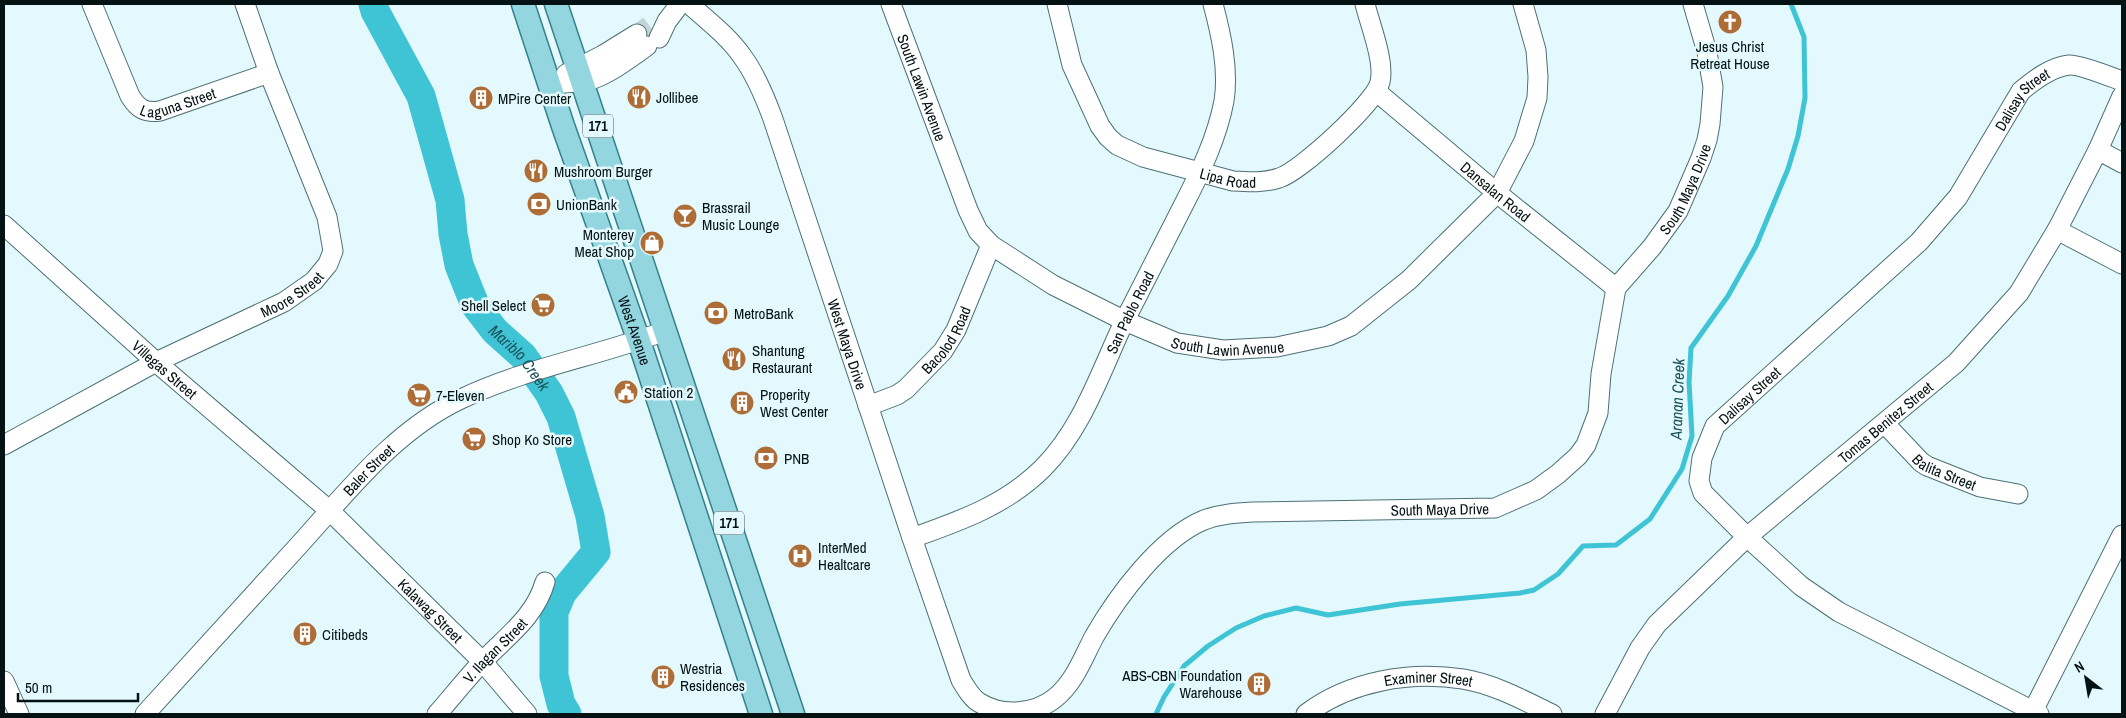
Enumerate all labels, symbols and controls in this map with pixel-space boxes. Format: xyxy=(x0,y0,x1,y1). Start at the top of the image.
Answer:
church icon: Jesus Christ Retreat House xyxy=(1717,9,1743,35)
street label: South Lawin Avenue xyxy=(893,31,952,144)
place label: Jesus Christ Retreat House xyxy=(1690,36,1770,74)
street label: Dalisay Street xyxy=(1989,62,2053,134)
street label: Laguna Street xyxy=(137,82,219,122)
restaurant icon: Jollibee xyxy=(626,84,652,110)
building icon: MPire Center xyxy=(468,85,494,111)
place label: Jollibee xyxy=(656,87,699,108)
place label: MPire Center xyxy=(498,88,571,109)
road number: 171 xyxy=(583,114,613,138)
street label: South Maya Drive xyxy=(1654,141,1716,239)
street label: Dansalan Road xyxy=(1456,156,1535,227)
restaurant icon: Mushroom Burger xyxy=(523,158,549,184)
place label: Mushroom Burger xyxy=(554,161,652,182)
street label: Lipa Road xyxy=(1198,162,1256,192)
bank icon: UnionBank xyxy=(526,191,552,217)
place label: UnionBank xyxy=(556,194,618,215)
place label: Brassrail Music Lounge xyxy=(702,197,779,235)
bar icon: Brassrail Music Lounge xyxy=(672,203,698,229)
place label: Monterey Meat Shop xyxy=(575,224,635,262)
shop icon: Monterey Meat Shop xyxy=(639,230,665,256)
street label: Moore Street xyxy=(257,267,328,322)
street label: San Pablo Road xyxy=(1101,267,1159,357)
supermarket icon: Shell Select xyxy=(530,292,556,318)
street label: West Avenue xyxy=(613,293,657,368)
place label: Shell Select xyxy=(461,295,527,316)
street label: West Maya Drive xyxy=(823,296,873,392)
bank icon: MetroBank xyxy=(703,300,729,326)
place label: MetroBank xyxy=(734,303,794,324)
street label: Bacolod Road xyxy=(916,303,975,378)
water label: Mariblo Creek xyxy=(484,320,555,396)
street label: South Lawin Avenue xyxy=(1168,331,1286,361)
street label: Villegas Street xyxy=(128,335,202,404)
place label: Shantung Restaurant xyxy=(752,340,813,378)
restaurant icon: Shantung Restaurant xyxy=(721,346,747,372)
water label: Aranan Creek xyxy=(1665,358,1689,441)
street label: Dalisay Street xyxy=(1713,361,1785,429)
street label: Tomas Benitez Street xyxy=(1833,376,1938,468)
public building icon: Station 2 xyxy=(613,379,639,405)
supermarket icon: 7-Eleven xyxy=(406,382,432,408)
place label: Station 2 xyxy=(644,382,693,403)
place label: Properity West Center xyxy=(760,384,828,422)
place label: 7-Eleven xyxy=(436,385,485,406)
building icon: Properity West Center xyxy=(729,390,755,416)
supermarket icon: Shop Ko Store xyxy=(461,426,487,452)
place label: Shop Ko Store xyxy=(492,429,572,450)
street label: Baler Street xyxy=(338,439,399,500)
bank icon: PNB xyxy=(753,445,779,471)
place label: PNB xyxy=(784,448,809,469)
street label: Balita Street xyxy=(1908,449,1980,495)
street label: South Maya Drive xyxy=(1390,498,1489,520)
road number: 171 xyxy=(714,512,744,534)
place label: InterMed Healtcare xyxy=(818,537,871,575)
hospital icon: InterMed Healtcare xyxy=(787,543,813,569)
street label: Kalawag Street xyxy=(393,573,468,647)
street label: V. Ilagan Street xyxy=(458,613,532,687)
building icon: Citibeds xyxy=(292,621,318,647)
place label: Citibeds xyxy=(322,624,368,645)
north arrow xyxy=(2061,653,2111,703)
text: N xyxy=(2071,657,2087,677)
place label: Westria Residences xyxy=(680,658,745,696)
building icon: Westria Residences xyxy=(650,664,676,690)
place label: ABS-CBN Foundation Warehouse xyxy=(1121,665,1242,703)
street label: Examiner Street xyxy=(1382,666,1475,691)
scale bar xyxy=(18,670,138,702)
building icon: ABS-CBN Foundation Warehouse xyxy=(1246,671,1272,697)
text: 50 m xyxy=(25,677,52,698)

